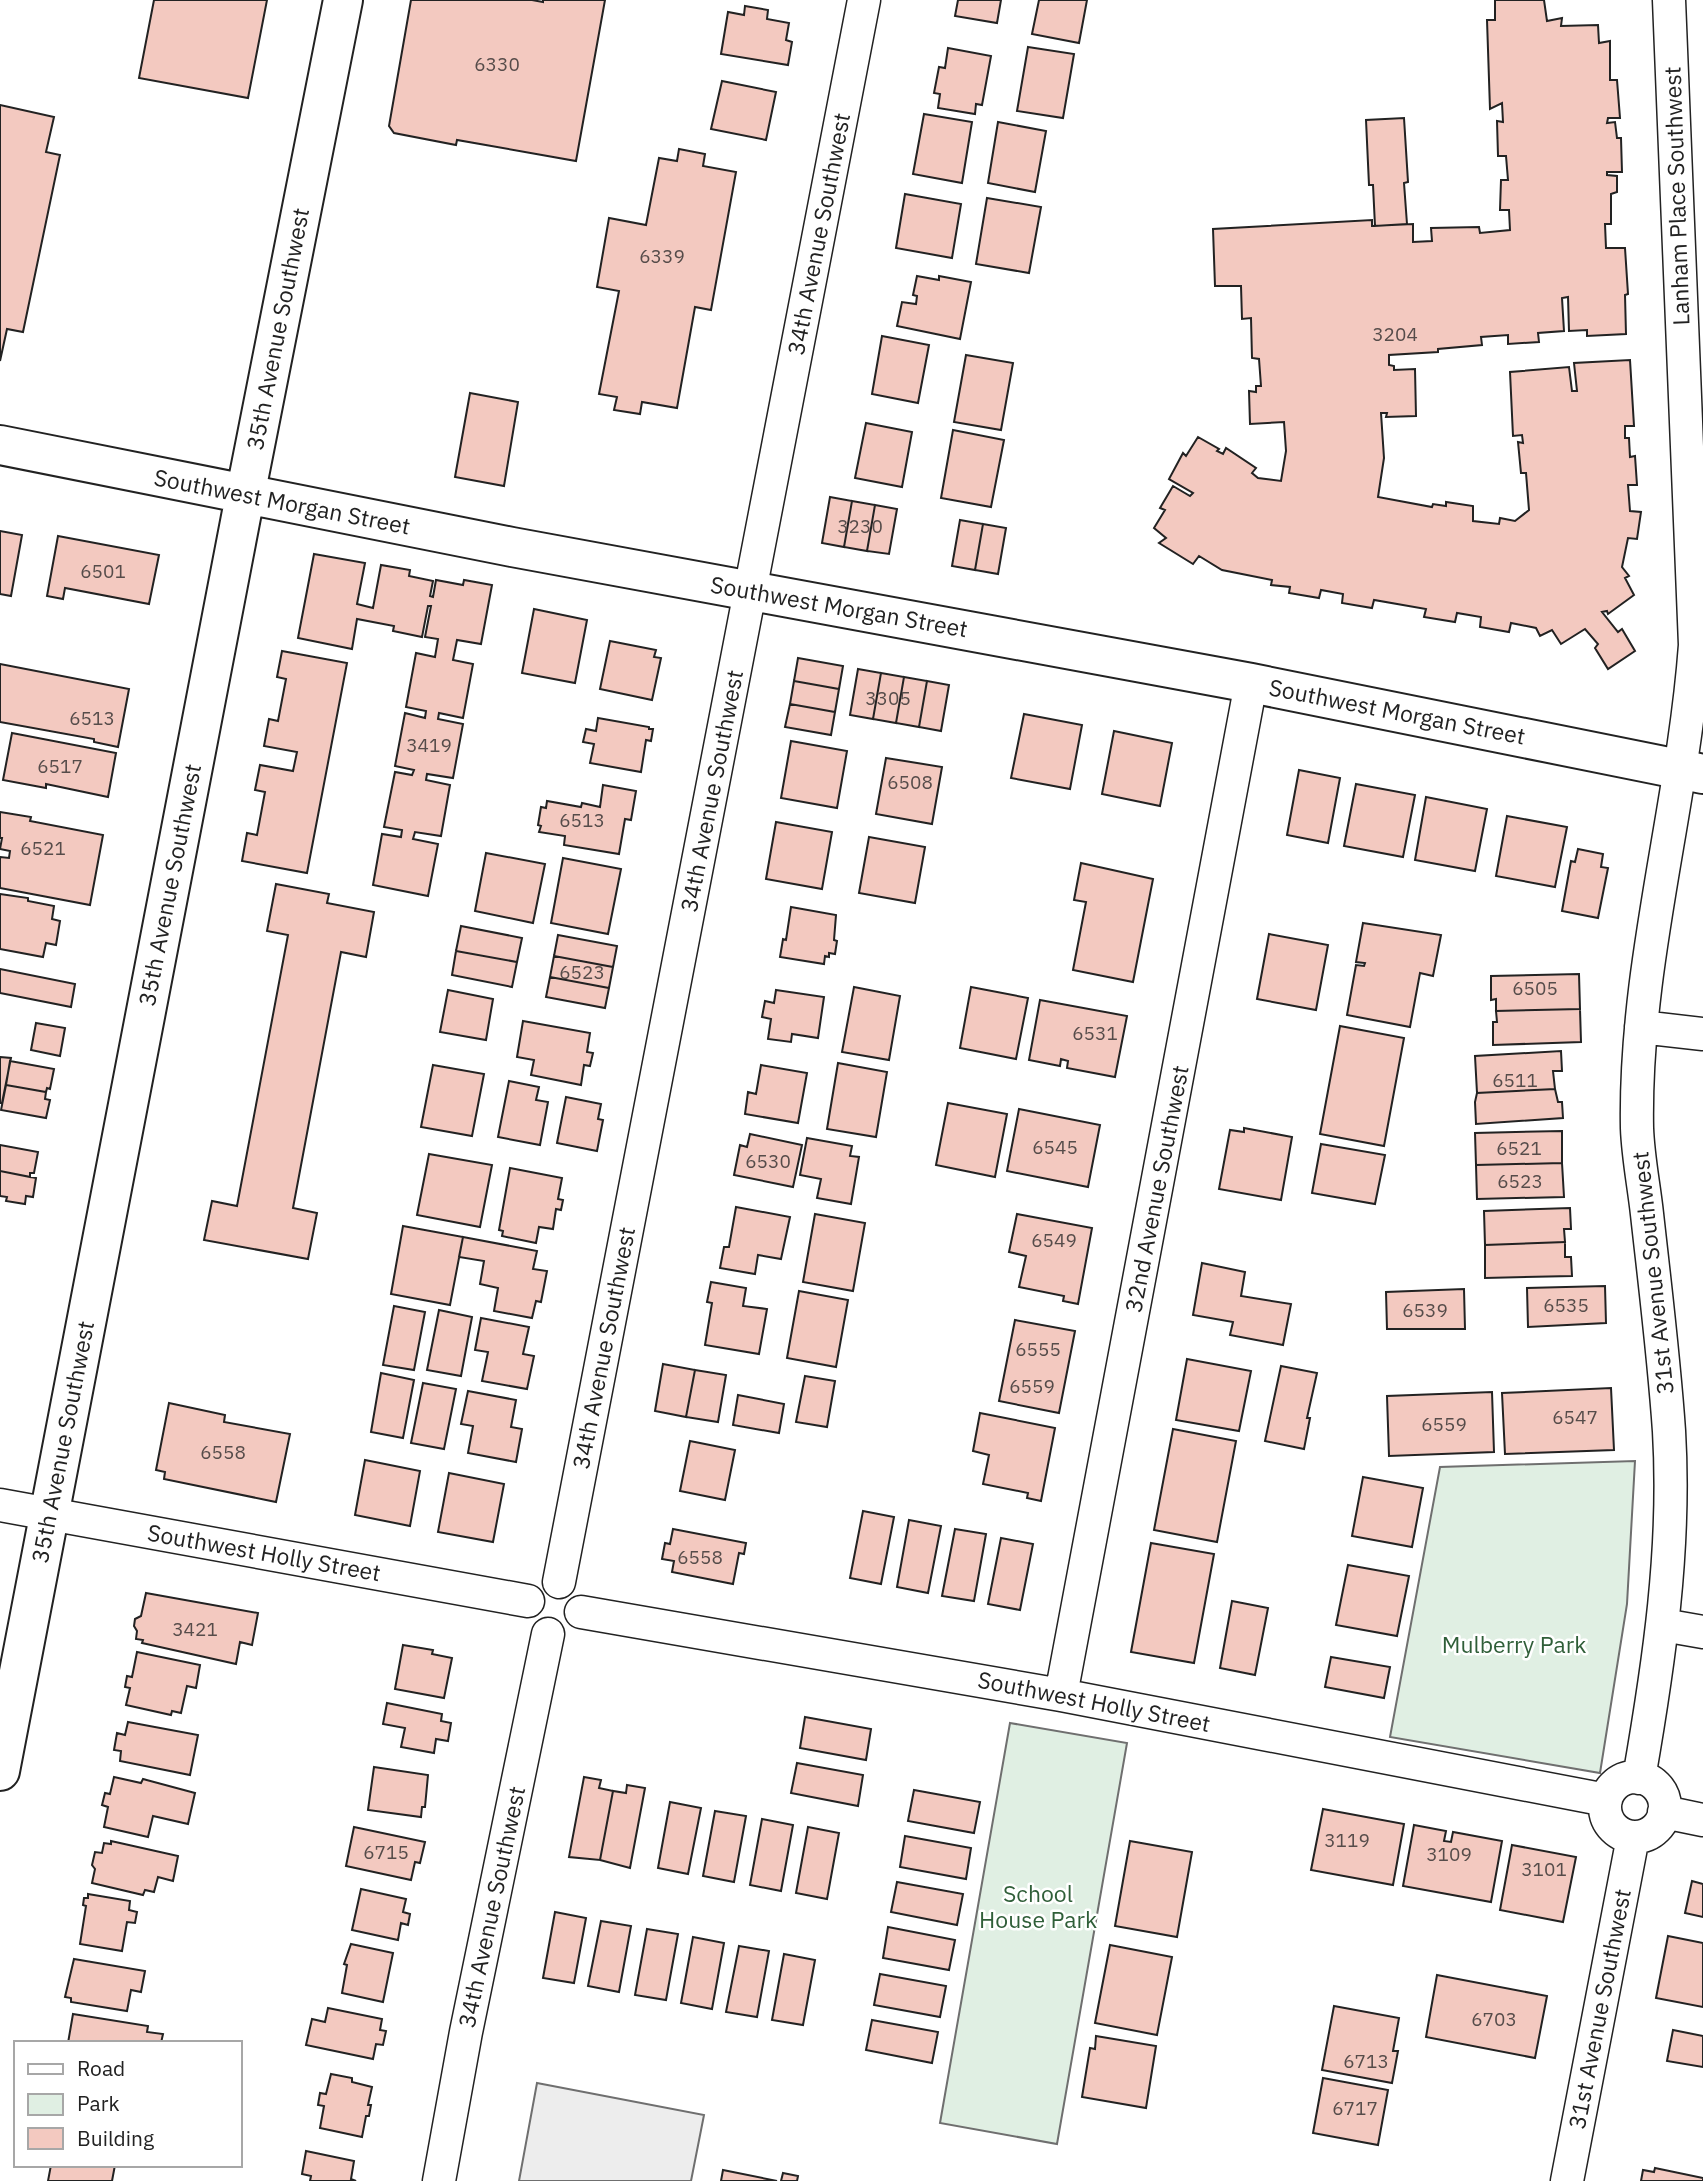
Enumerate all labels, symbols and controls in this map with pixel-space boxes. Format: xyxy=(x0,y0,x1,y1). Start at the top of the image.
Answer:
house number: 6330 xyxy=(474,52,520,76)
street label: Lanham Place Southwest xyxy=(1656,66,1696,326)
street label: 34th Avenue Southwest xyxy=(780,110,856,357)
street label: 35th Avenue Southwest xyxy=(239,205,315,452)
house number: 6339 xyxy=(639,244,685,268)
house number: 3204 xyxy=(1372,322,1418,346)
street label: Southwest Morgan Street xyxy=(151,461,413,541)
house number: 3230 xyxy=(837,514,883,538)
house number: 6501 xyxy=(80,559,126,583)
street label: Southwest Morgan Street xyxy=(708,569,970,643)
street label: 34th Avenue Southwest xyxy=(673,667,749,914)
street label: Southwest Morgan Street xyxy=(1266,671,1528,751)
house number: 3305 xyxy=(865,686,911,710)
house number: 6513 xyxy=(69,706,115,730)
house number: 3419 xyxy=(406,733,452,757)
house number: 6517 xyxy=(37,754,83,778)
street label: 35th Avenue Southwest xyxy=(131,761,207,1008)
house number: 6508 xyxy=(887,770,933,794)
house number: 6513 xyxy=(559,808,605,832)
house number: 6521 xyxy=(20,836,66,860)
house number: 6523 xyxy=(559,960,605,984)
house number: 6505 xyxy=(1512,976,1558,1000)
house number: 6531 xyxy=(1072,1021,1118,1045)
street label: 32nd Avenue Southwest xyxy=(1117,1063,1195,1315)
house number: 6511 xyxy=(1492,1068,1538,1092)
house number: 6545 xyxy=(1032,1135,1078,1159)
house number: 6521 xyxy=(1496,1136,1542,1160)
house number: 6530 xyxy=(745,1149,791,1173)
street label: 31st Avenue Southwest xyxy=(1624,1150,1680,1396)
house number: 6523 xyxy=(1497,1169,1543,1193)
street label: 34th Avenue Southwest xyxy=(565,1224,641,1471)
house number: 6549 xyxy=(1031,1228,1077,1252)
house number: 6535 xyxy=(1543,1293,1589,1317)
house number: 6539 xyxy=(1402,1298,1448,1322)
street label: 35th Avenue Southwest xyxy=(24,1318,100,1565)
house number: 6555 xyxy=(1015,1337,1061,1361)
house number: 6559 xyxy=(1009,1374,1055,1398)
house number: 6547 xyxy=(1552,1405,1598,1429)
house number: 6559 xyxy=(1421,1412,1467,1436)
house number: 6558 xyxy=(200,1440,246,1464)
street label: Southwest Holly Street xyxy=(145,1517,383,1587)
house number: 6558 xyxy=(677,1545,723,1569)
house number: 3421 xyxy=(172,1617,218,1641)
park label: Mulberry Park xyxy=(1442,1629,1586,1659)
street label: Southwest Holly Street xyxy=(975,1664,1213,1738)
street label: 34th Avenue Southwest xyxy=(451,1783,531,2030)
house number: 3119 xyxy=(1324,1828,1370,1852)
house number: 6715 xyxy=(363,1840,409,1864)
house number: 3109 xyxy=(1426,1842,1472,1866)
house number: 3101 xyxy=(1521,1857,1567,1881)
park label: School House Park xyxy=(979,1878,1097,1934)
street label: 31st Avenue Southwest xyxy=(1561,1886,1637,2131)
house number: 6703 xyxy=(1471,2007,1517,2031)
legend xyxy=(14,2041,242,2167)
house number: 6713 xyxy=(1343,2049,1389,2073)
text: Road xyxy=(77,2054,125,2082)
text: Park xyxy=(77,2089,120,2117)
house number: 6717 xyxy=(1332,2096,1378,2120)
text: Building xyxy=(77,2124,154,2152)

